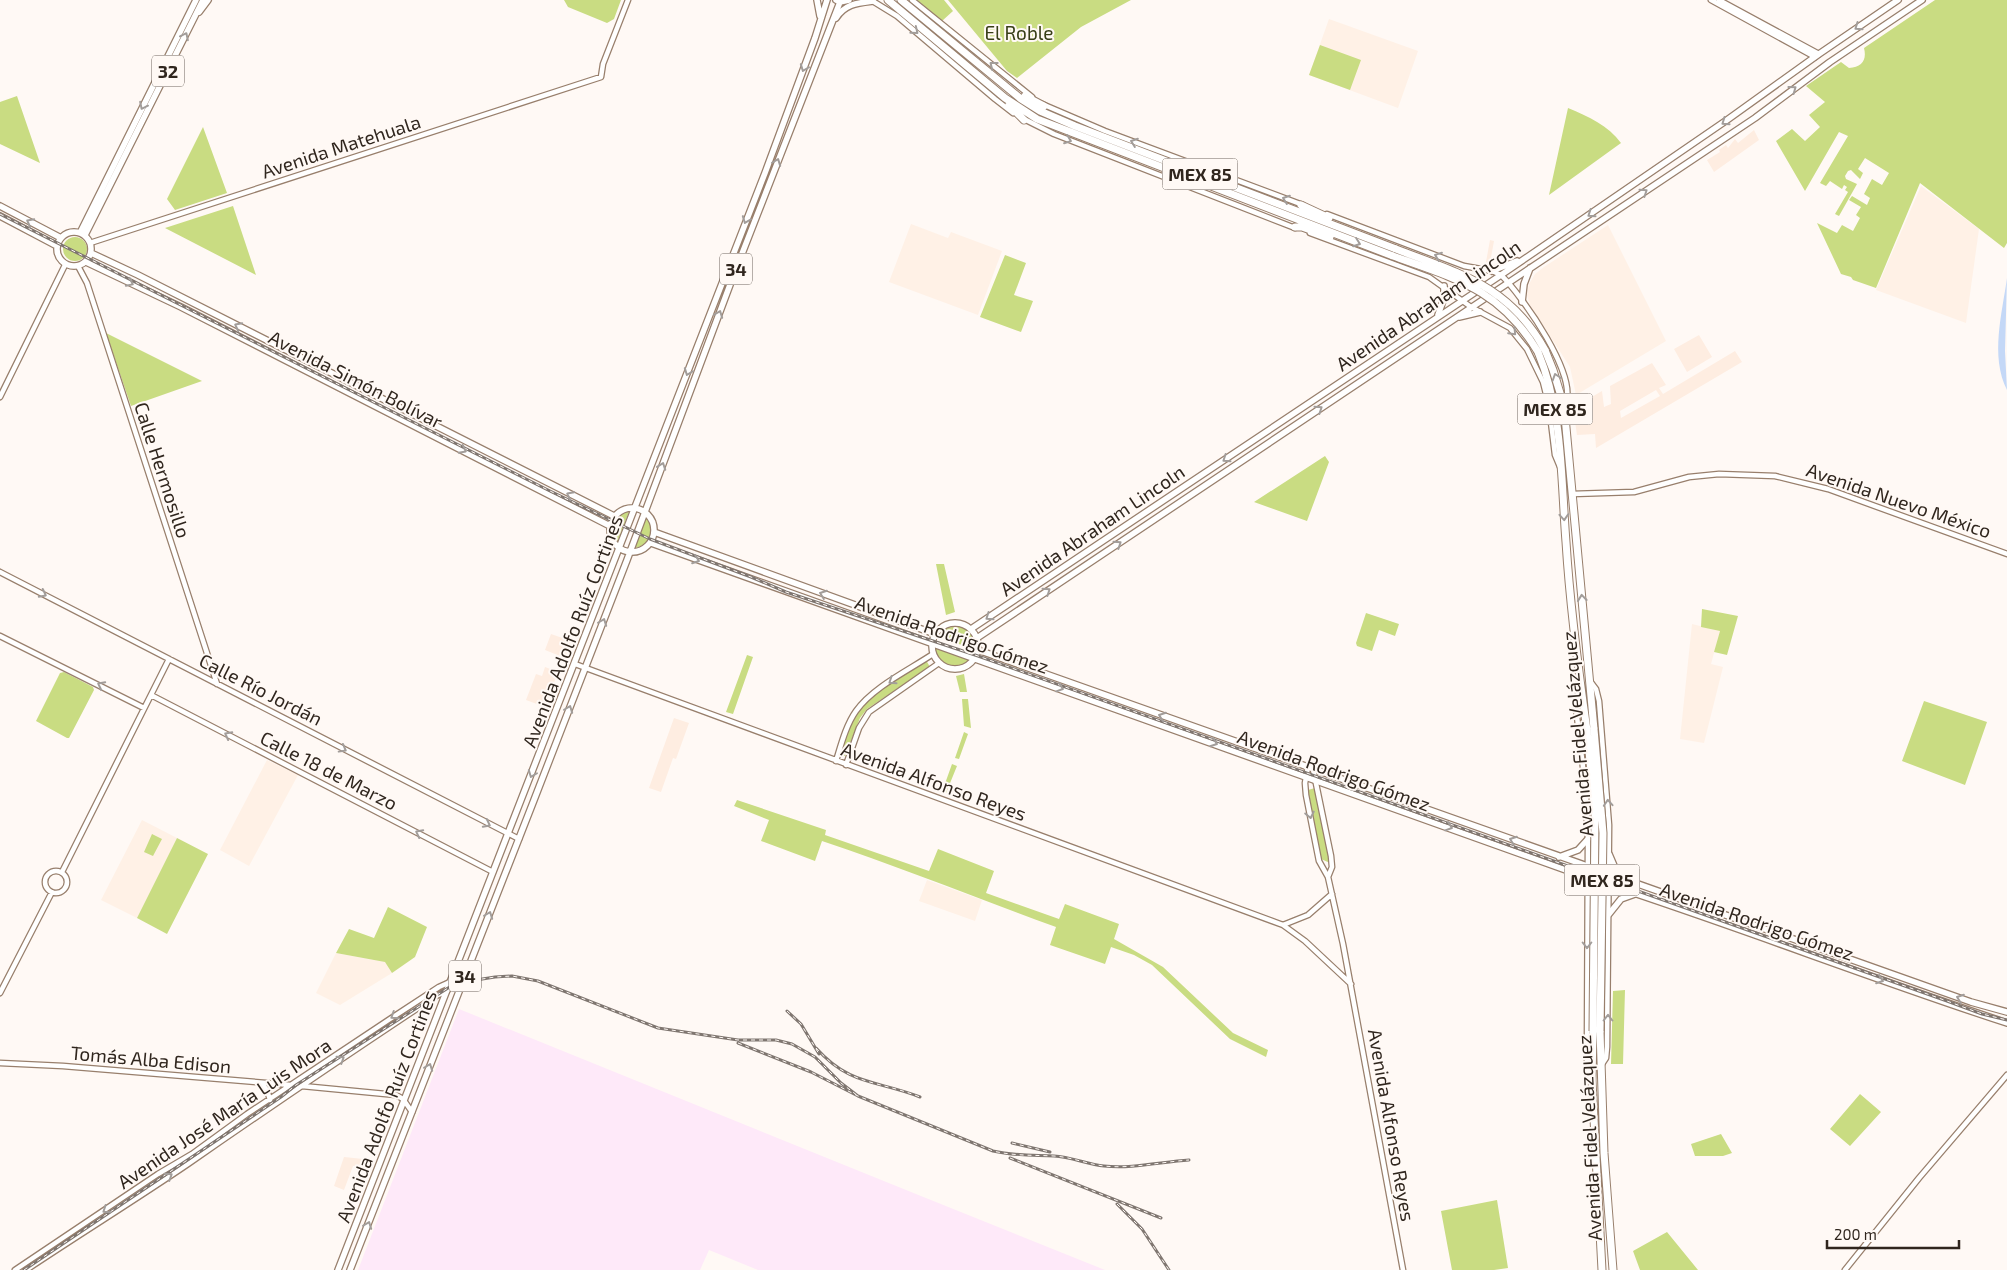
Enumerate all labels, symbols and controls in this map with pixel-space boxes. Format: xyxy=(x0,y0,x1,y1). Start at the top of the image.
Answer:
park label: El Roble xyxy=(984,21,1054,44)
one-way arrow xyxy=(1854,21,1863,30)
one-way arrow xyxy=(909,25,918,34)
one-way arrow xyxy=(179,32,189,41)
road number: 32 xyxy=(152,56,184,86)
one-way arrow xyxy=(990,63,999,71)
one-way arrow xyxy=(800,64,810,72)
one-way arrow xyxy=(1788,85,1797,95)
one-way arrow xyxy=(138,101,149,110)
street label: Avenida Matehuala xyxy=(259,109,423,183)
one-way arrow xyxy=(1721,116,1731,125)
one-way arrow xyxy=(1064,134,1072,144)
one-way arrow xyxy=(1130,138,1139,148)
one-way arrow xyxy=(771,158,781,167)
road number: MEX 85 xyxy=(1162,158,1238,190)
one-way arrow xyxy=(1638,189,1647,198)
one-way arrow xyxy=(1282,195,1291,205)
one-way arrow xyxy=(1588,208,1597,217)
one-way arrow xyxy=(742,216,752,224)
one-way arrow xyxy=(27,218,36,228)
street label: Avenida Abraham Lincoln xyxy=(1331,235,1525,375)
one-way arrow xyxy=(1352,237,1361,247)
one-way arrow xyxy=(1434,252,1443,262)
road number: 34 xyxy=(720,253,752,284)
one-way arrow xyxy=(125,277,134,287)
one-way arrow xyxy=(713,310,723,318)
one-way arrow xyxy=(234,322,243,332)
street label: Avenida Simón Bolívar xyxy=(265,325,447,433)
one-way arrow xyxy=(1507,326,1516,335)
one-way arrow xyxy=(684,367,694,376)
one-way arrow xyxy=(1551,374,1561,382)
road number: MEX 85 xyxy=(1518,394,1592,424)
street label: Calle Hermosillo xyxy=(130,399,196,541)
one-way arrow xyxy=(1313,406,1323,415)
one-way arrow xyxy=(458,444,467,454)
one-way arrow xyxy=(1222,453,1232,462)
street label: Avenida Nuevo México xyxy=(1804,458,1994,542)
street label: Avenida Abraham Lincoln xyxy=(995,460,1189,600)
one-way arrow xyxy=(656,462,666,470)
one-way arrow xyxy=(567,491,576,501)
street label: Avenida Adolfo Ruíz Cortines xyxy=(517,512,627,750)
one-way arrow xyxy=(1558,513,1569,521)
one-way arrow xyxy=(1112,541,1122,550)
one-way arrow xyxy=(691,554,700,564)
one-way arrow xyxy=(38,588,47,598)
one-way arrow xyxy=(1042,588,1051,598)
one-way arrow xyxy=(819,590,828,600)
street label: Avenida Rodrigo Gómez xyxy=(852,590,1052,678)
one-way arrow xyxy=(1577,594,1588,602)
one-way arrow xyxy=(985,611,995,620)
one-way arrow xyxy=(597,618,607,627)
street label: Avenida Fidel Velázquez xyxy=(1557,630,1597,838)
street label: Calle Río Jordán xyxy=(196,648,326,730)
one-way arrow xyxy=(889,675,898,684)
one-way arrow xyxy=(97,681,106,691)
one-way arrow xyxy=(1056,682,1064,692)
one-way arrow xyxy=(563,705,573,714)
one-way arrow xyxy=(1159,712,1167,722)
street label: Avenida Rodrigo Gómez xyxy=(1235,724,1433,816)
street label: Calle 18 de Marzo xyxy=(257,726,401,814)
one-way arrow xyxy=(224,731,233,741)
street label: Avenida Alfonso Reyes xyxy=(838,737,1030,825)
one-way arrow xyxy=(1209,737,1217,747)
one-way arrow xyxy=(338,743,347,753)
one-way arrow xyxy=(528,769,538,778)
one-way arrow xyxy=(1602,799,1613,807)
one-way arrow xyxy=(1304,810,1315,819)
one-way arrow xyxy=(482,818,491,828)
one-way arrow xyxy=(1444,821,1453,831)
one-way arrow xyxy=(415,829,424,839)
one-way arrow xyxy=(1510,836,1518,846)
road number: MEX 85 xyxy=(1564,864,1640,896)
street label: Avenida Rodrigo Gómez xyxy=(1657,877,1857,965)
one-way arrow xyxy=(483,911,493,920)
one-way arrow xyxy=(1582,941,1592,949)
road number: 34 xyxy=(449,960,481,991)
one-way arrow xyxy=(1875,974,1883,984)
street label: Avenida Adolfo Ruíz Cortines xyxy=(331,987,441,1225)
one-way arrow xyxy=(1956,994,1965,1004)
one-way arrow xyxy=(390,1010,399,1019)
one-way arrow xyxy=(1602,1014,1613,1022)
street label: Avenida Alfonso Reyes xyxy=(1364,1027,1420,1223)
street label: Avenida José María Luis Mora xyxy=(113,1033,335,1193)
street label: Avenida Fidel Velázquez xyxy=(1572,1034,1606,1242)
street label: Tomás Alba Edison xyxy=(70,1041,232,1077)
one-way arrow xyxy=(336,1055,345,1065)
one-way arrow xyxy=(424,1063,434,1071)
one-way arrow xyxy=(163,1173,173,1182)
one-way arrow xyxy=(103,1204,112,1214)
scale bar xyxy=(1827,1218,1960,1250)
one-way arrow xyxy=(362,1221,372,1229)
text: 200 m xyxy=(1834,1225,1877,1243)

